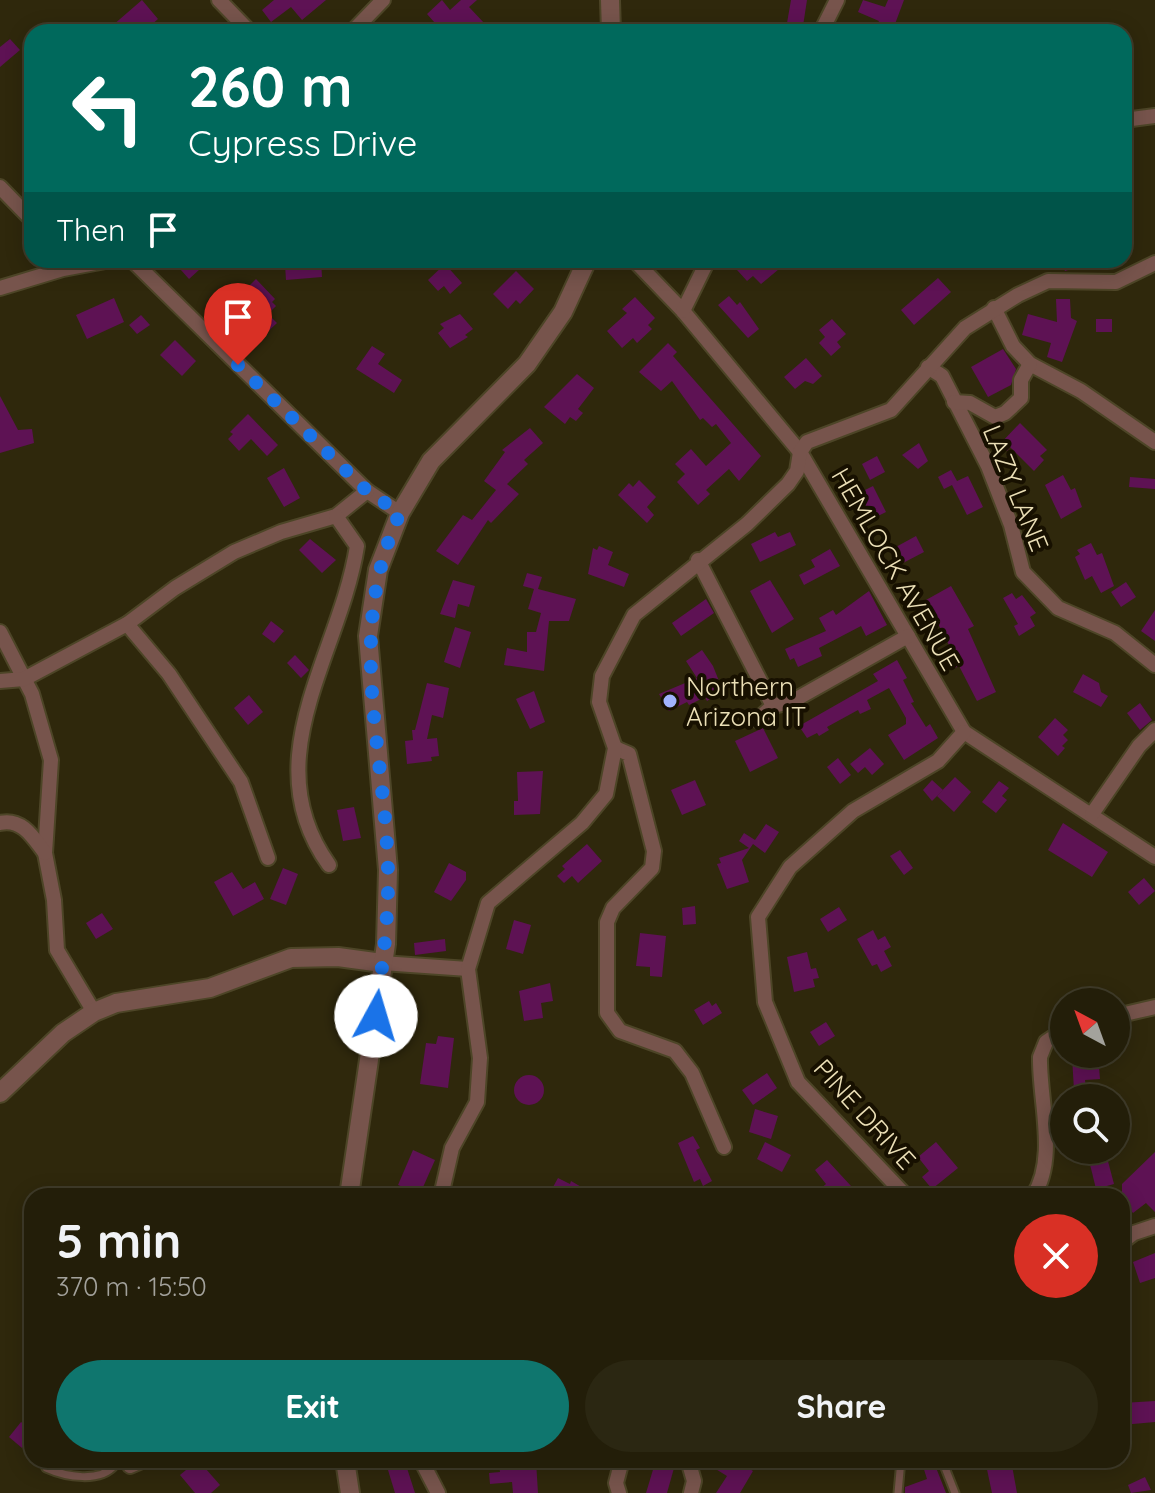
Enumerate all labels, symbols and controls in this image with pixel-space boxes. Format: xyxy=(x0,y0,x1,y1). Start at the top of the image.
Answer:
text: 260 m xyxy=(188,51,353,121)
icon: left xyxy=(56,56,160,160)
text: Cypress Drive xyxy=(188,120,417,165)
icon: arrive xyxy=(141,208,185,252)
text: Then xyxy=(56,211,125,249)
pin xyxy=(204,283,272,365)
icon: arrive xyxy=(216,295,260,339)
street label: LAZY LANE xyxy=(976,420,1056,556)
street label: HEMLOCK AVENUE xyxy=(825,462,967,676)
place label: Northern Arizona IT xyxy=(686,670,806,733)
marker: Northern Arizona IT xyxy=(661,692,679,710)
position arrow xyxy=(334,974,418,1058)
north arrow xyxy=(1050,988,1130,1068)
map controls xyxy=(1050,988,1130,1164)
street label: PINE DRIVE xyxy=(807,1052,923,1176)
button: search xyxy=(1050,1084,1130,1164)
text: 5 min xyxy=(56,1210,181,1270)
button: close xyxy=(1014,1214,1098,1298)
text: 370 m · 15:50 xyxy=(56,1270,207,1303)
button: Exit xyxy=(56,1360,569,1452)
button: Share xyxy=(585,1360,1098,1452)

